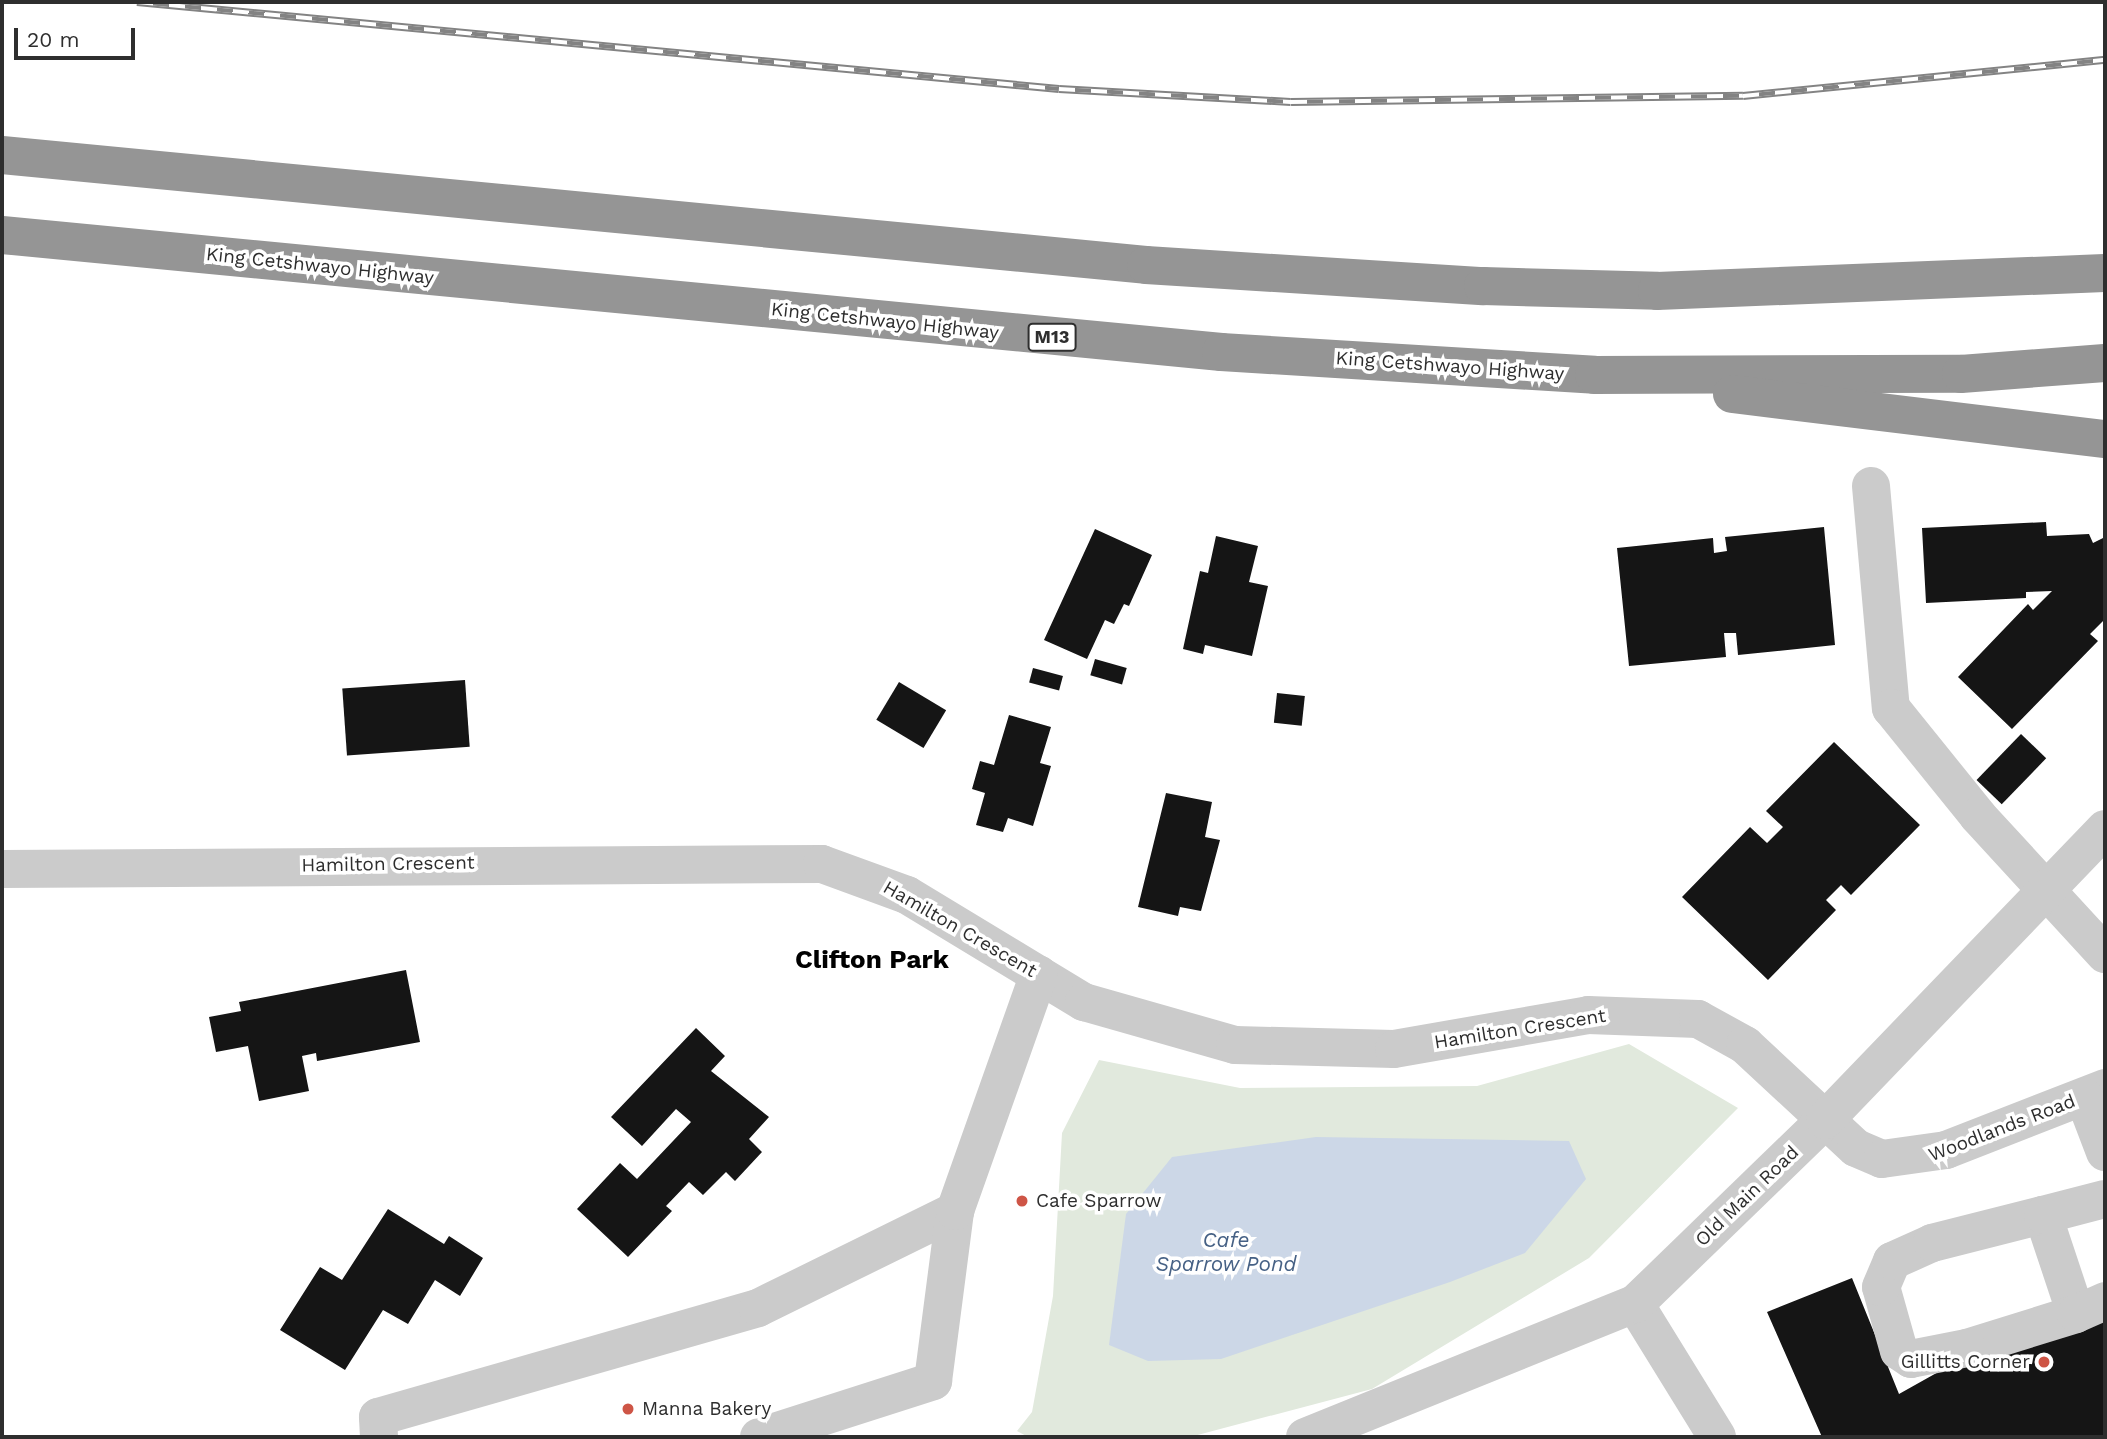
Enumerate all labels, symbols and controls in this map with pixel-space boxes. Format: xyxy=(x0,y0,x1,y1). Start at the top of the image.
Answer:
scale bar xyxy=(18,14,138,58)
text: 20 m xyxy=(27,27,79,52)
street label: King Cetshwayo Highway xyxy=(205,243,435,289)
street label: King Cetshwayo Highway xyxy=(770,298,1000,344)
road number: M13 xyxy=(1028,323,1076,352)
street label: King Cetshwayo Highway xyxy=(1335,347,1565,385)
street label: Hamilton Crescent xyxy=(301,851,475,877)
street label: Hamilton Crescent xyxy=(879,876,1041,982)
district label: Clifton Park xyxy=(795,944,949,976)
street label: Hamilton Crescent xyxy=(1433,1004,1607,1054)
street label: Woodlands Road xyxy=(1925,1090,2079,1166)
street label: Old Main Road xyxy=(1691,1141,1803,1251)
place label: Cafe Sparrow xyxy=(1036,1190,1161,1212)
marker: Cafe Sparrow xyxy=(1014,1193,1030,1209)
water label: Cafe Sparrow Pond xyxy=(1155,1227,1297,1277)
place label: Gillitts Corner xyxy=(1901,1351,2030,1373)
marker: Gillitts Corner xyxy=(2036,1354,2052,1370)
place label: Manna Bakery xyxy=(642,1398,772,1420)
marker: Manna Bakery xyxy=(620,1401,636,1417)

